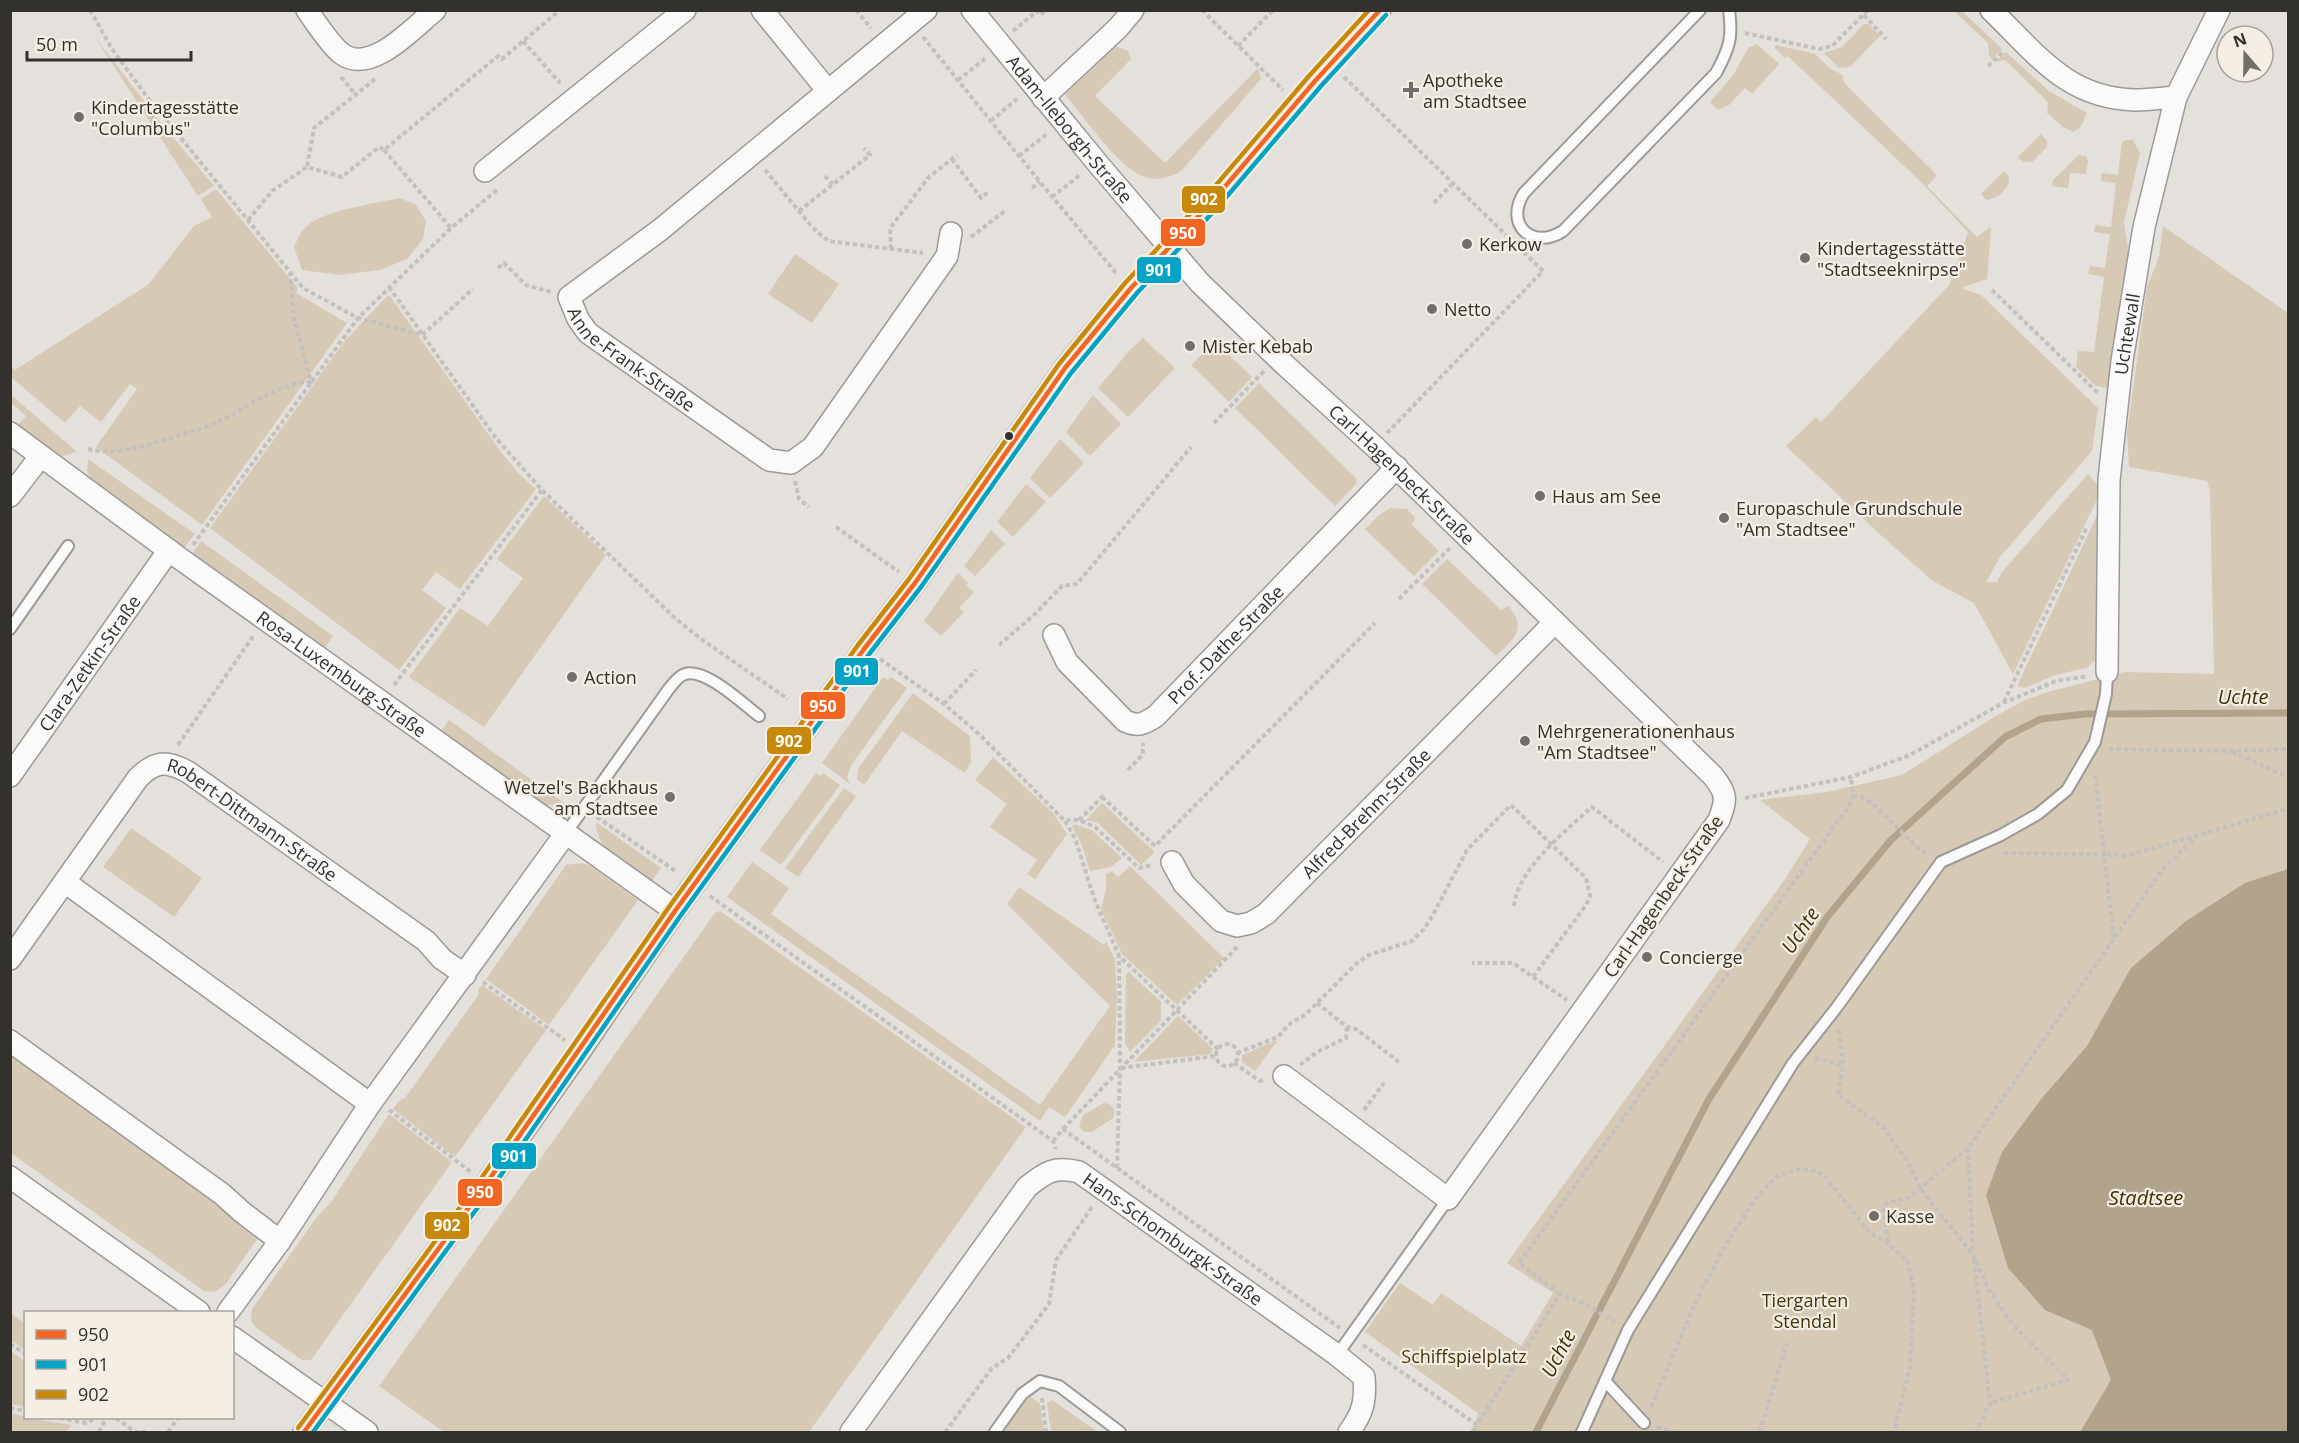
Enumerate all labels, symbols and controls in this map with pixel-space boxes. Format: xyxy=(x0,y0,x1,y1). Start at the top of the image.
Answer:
scale bar xyxy=(27,24,190,62)
north arrow xyxy=(2215,24,2275,84)
text: N xyxy=(2230,27,2250,52)
text: 50 m xyxy=(36,32,78,56)
street label: Adam-Ileborgh-Straße xyxy=(1002,50,1138,208)
place label: Apotheke am Stadtsee xyxy=(1423,68,1527,113)
marker: Apotheke am Stadtsee xyxy=(1404,83,1418,97)
place label: Kindertagesstätte "Columbus" xyxy=(91,95,239,140)
marker: Kindertagesstätte "Columbus" xyxy=(72,110,86,124)
line badge: 902 xyxy=(1181,185,1226,214)
text: 902 xyxy=(1190,188,1218,210)
line badge: 950 xyxy=(1160,218,1206,247)
text: 950 xyxy=(1169,222,1197,244)
place label: Kerkow xyxy=(1479,232,1542,256)
place label: Kindertagesstätte "Stadtseeknirpse" xyxy=(1817,236,1966,281)
marker: Kerkow xyxy=(1460,237,1474,251)
marker: Kindertagesstätte "Stadtseeknirpse" xyxy=(1798,251,1812,265)
line badge: 901 xyxy=(1136,256,1182,284)
text: 901 xyxy=(1145,259,1173,281)
street label: Uchtewall xyxy=(2109,291,2145,376)
place label: Netto xyxy=(1444,297,1491,321)
marker: Netto xyxy=(1425,302,1439,316)
street label: Anne-Frank-Straße xyxy=(562,304,700,417)
place label: Mister Kebab xyxy=(1202,334,1313,358)
marker: Mister Kebab xyxy=(1183,339,1197,353)
street label: Carl-Hagenbeck-Straße xyxy=(1324,399,1480,550)
unlabelled marker xyxy=(1003,430,1015,442)
place label: Haus am See xyxy=(1552,484,1661,508)
marker: Haus am See xyxy=(1533,489,1547,503)
place label: Europaschule Grundschule "Am Stadtsee" xyxy=(1736,496,1962,541)
marker: Europaschule Grundschule "Am Stadtsee" xyxy=(1717,511,1731,525)
street label: Prof.-Dathe-Straße xyxy=(1162,579,1289,709)
street label: Clara-Zetkin-Straße xyxy=(33,590,146,736)
street label: Rosa-Luxemburg-Straße xyxy=(252,605,431,742)
line badge: 901 xyxy=(834,657,879,686)
text: 901 xyxy=(843,660,871,682)
place label: Action xyxy=(584,665,637,689)
marker: Action xyxy=(565,670,579,684)
water label: Uchte xyxy=(2218,683,2268,710)
line badge: 950 xyxy=(800,691,846,720)
text: 950 xyxy=(809,695,837,717)
place label: Mehrgenerationenhaus "Am Stadtsee" xyxy=(1537,719,1735,764)
line badge: 902 xyxy=(766,726,812,755)
text: 902 xyxy=(775,730,803,752)
marker: Mehrgenerationenhaus "Am Stadtsee" xyxy=(1518,734,1532,748)
street label: Alfred-Brehm-Straße xyxy=(1296,743,1436,883)
street label: Robert-Dittmann-Straße xyxy=(164,752,342,886)
place label: Wetzel's Backhaus am Stadtsee xyxy=(504,775,658,820)
marker: Wetzel's Backhaus am Stadtsee xyxy=(663,790,677,804)
street label: Carl-Hagenbeck-Straße xyxy=(1598,810,1728,982)
water label: Uchte xyxy=(1775,901,1825,959)
place label: Concierge xyxy=(1659,945,1743,969)
marker: Concierge xyxy=(1640,950,1654,964)
line badge: 901 xyxy=(491,1142,537,1170)
text: 901 xyxy=(500,1145,528,1167)
street label: Hans-Schomburgk-Straße xyxy=(1078,1167,1268,1311)
line badge: 950 xyxy=(457,1178,503,1207)
text: 950 xyxy=(466,1181,494,1203)
water label: Stadtsee xyxy=(2109,1184,2183,1211)
place label: Kasse xyxy=(1886,1204,1934,1228)
marker: Kasse xyxy=(1867,1209,1881,1223)
line badge: 902 xyxy=(424,1211,470,1240)
text: 902 xyxy=(433,1214,461,1236)
park label: Tiergarten Stendal xyxy=(1762,1288,1848,1333)
legend xyxy=(24,1311,234,1419)
text: 950 xyxy=(78,1322,109,1346)
water label: Uchte xyxy=(1534,1324,1582,1382)
park label: Schiffspielplatz xyxy=(1401,1344,1527,1368)
text: 901 xyxy=(78,1352,109,1376)
text: 902 xyxy=(78,1382,109,1406)

